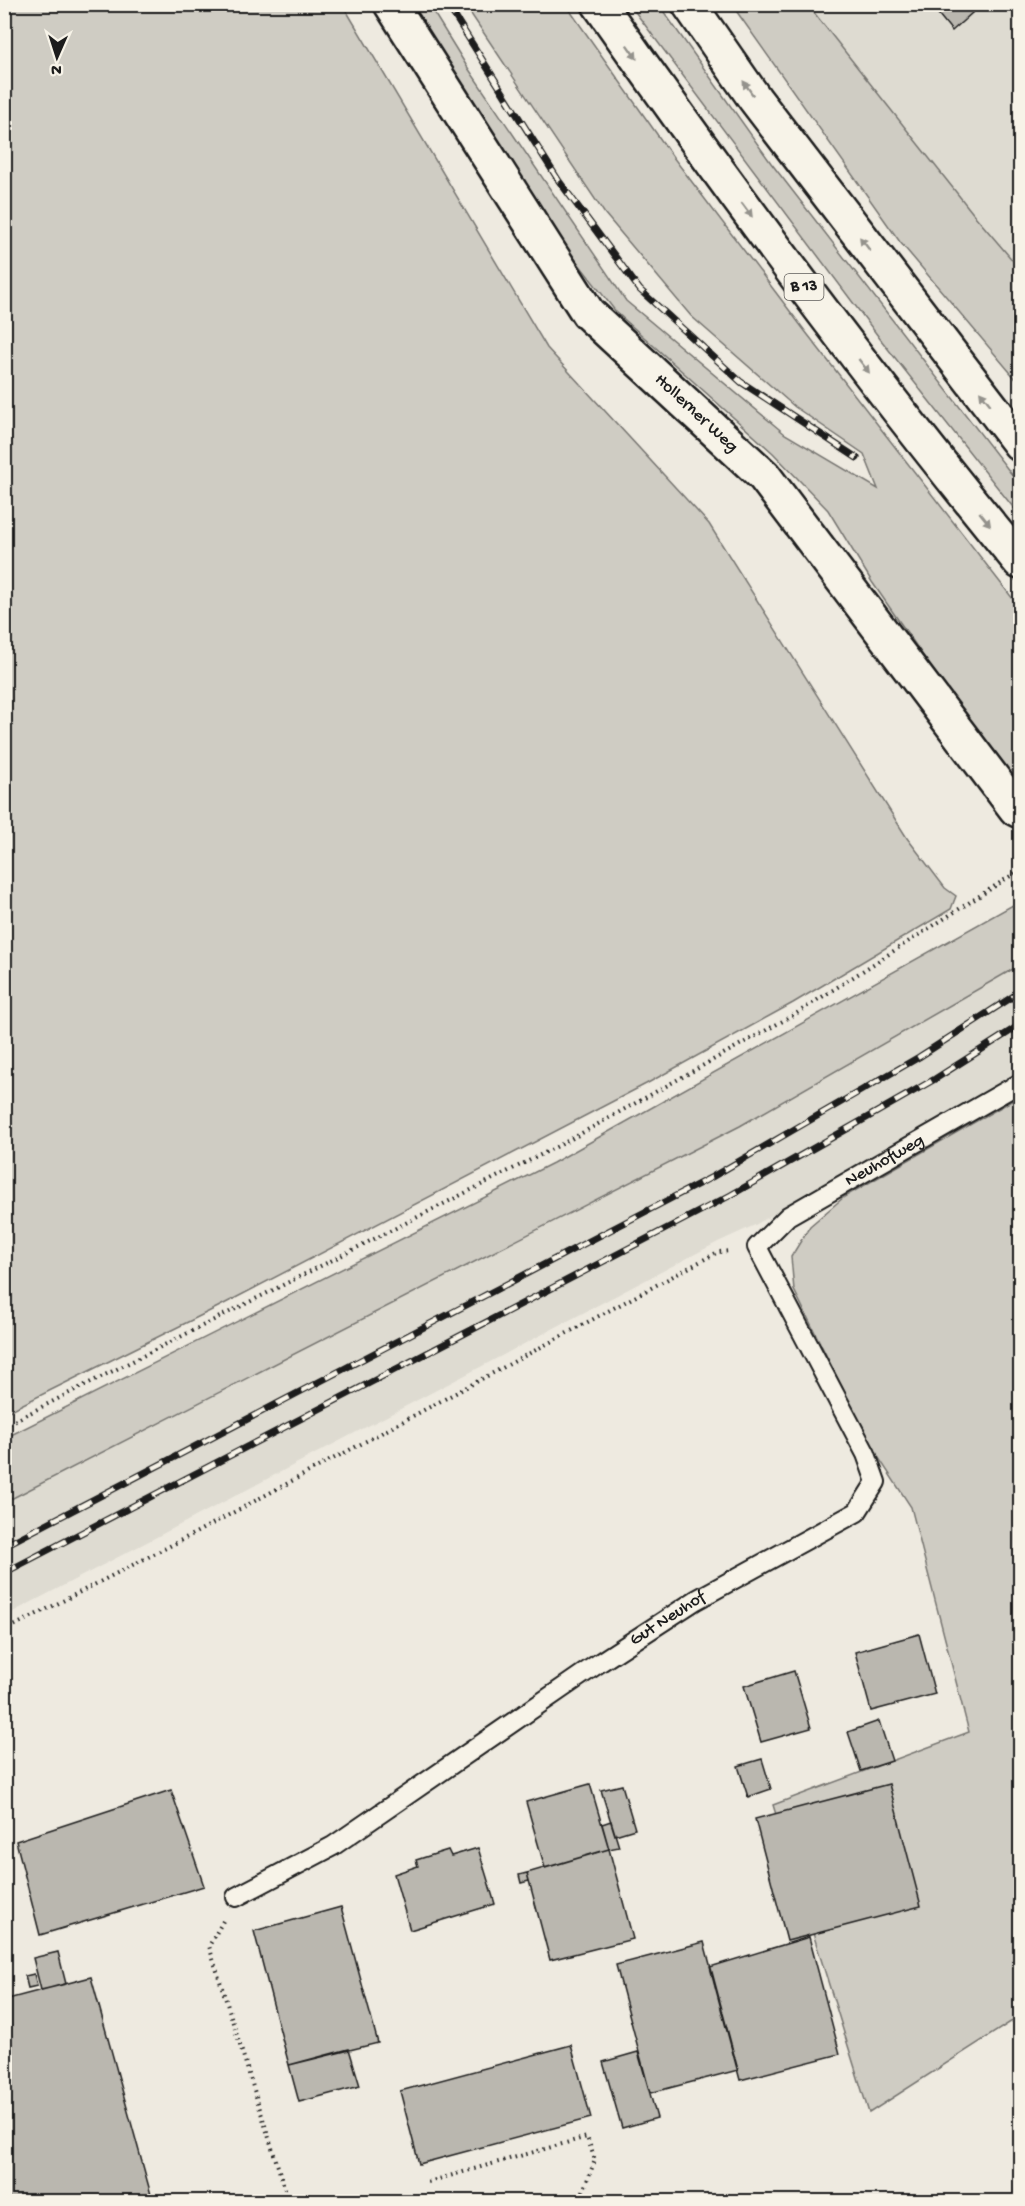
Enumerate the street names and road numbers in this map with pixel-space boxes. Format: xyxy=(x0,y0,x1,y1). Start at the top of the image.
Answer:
road number: B 13 xyxy=(784,274,824,300)
street label: Hollerner Weg xyxy=(650,369,742,457)
street label: Neuhofweg xyxy=(841,1130,928,1191)
street label: Gut Neuhof xyxy=(626,1586,710,1651)

